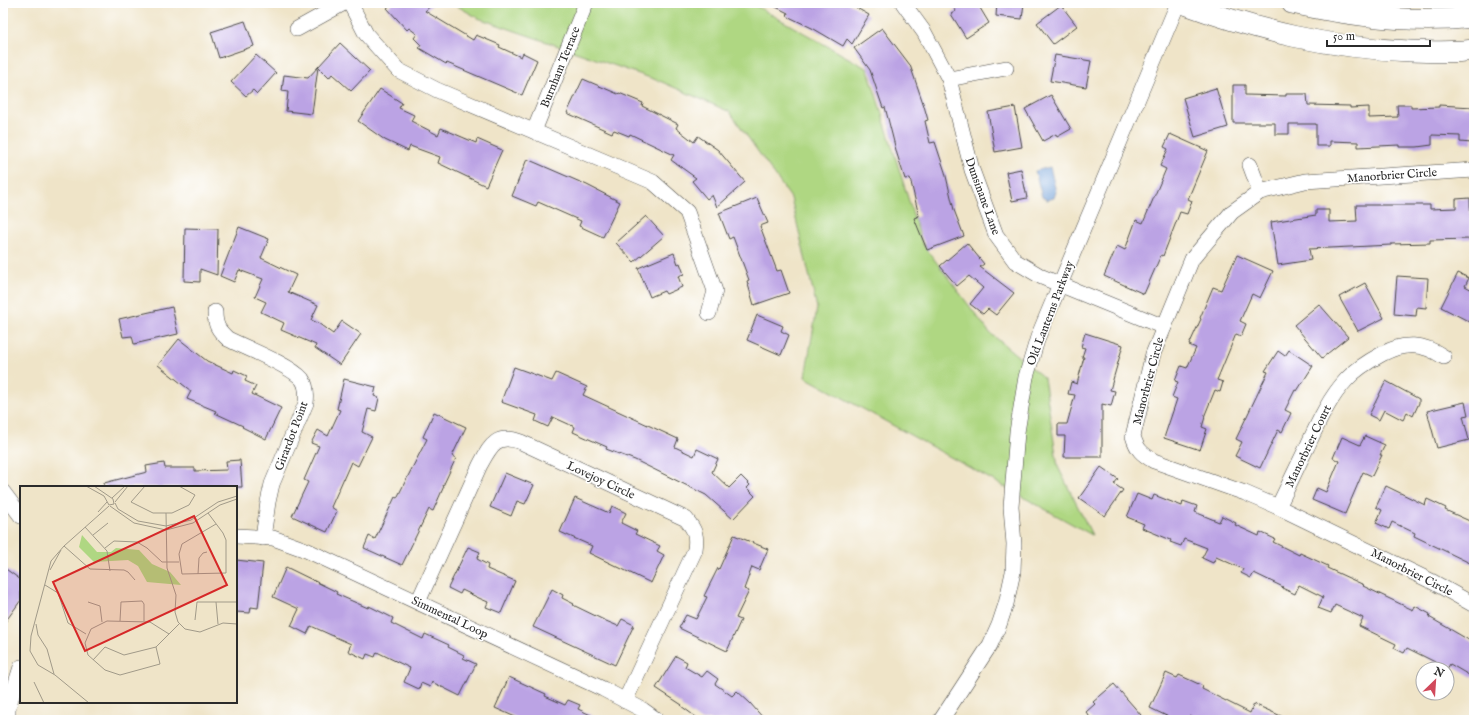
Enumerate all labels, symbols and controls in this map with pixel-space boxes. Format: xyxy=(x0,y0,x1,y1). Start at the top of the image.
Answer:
scale bar xyxy=(1327,22,1430,48)
street label: Burnham Terrace xyxy=(537,24,584,110)
text: 50 m xyxy=(1333,29,1355,44)
street label: Dunsinane Lane xyxy=(962,155,1004,237)
street label: Manorbrier Circle xyxy=(1347,165,1438,186)
street label: Old Lanterns Parkway xyxy=(1024,259,1077,368)
street label: Manorbrier Circle xyxy=(1130,335,1168,427)
street label: Girardot Point xyxy=(271,399,312,473)
street label: Manorbrier Court xyxy=(1282,403,1335,490)
street label: Lovejoy Circle xyxy=(564,458,638,503)
inset map xyxy=(20,486,237,703)
street label: Manorbrier Circle xyxy=(1368,545,1456,600)
street label: Simmental Loop xyxy=(409,593,491,643)
north arrow xyxy=(1415,661,1455,701)
text: N xyxy=(1431,664,1447,681)

